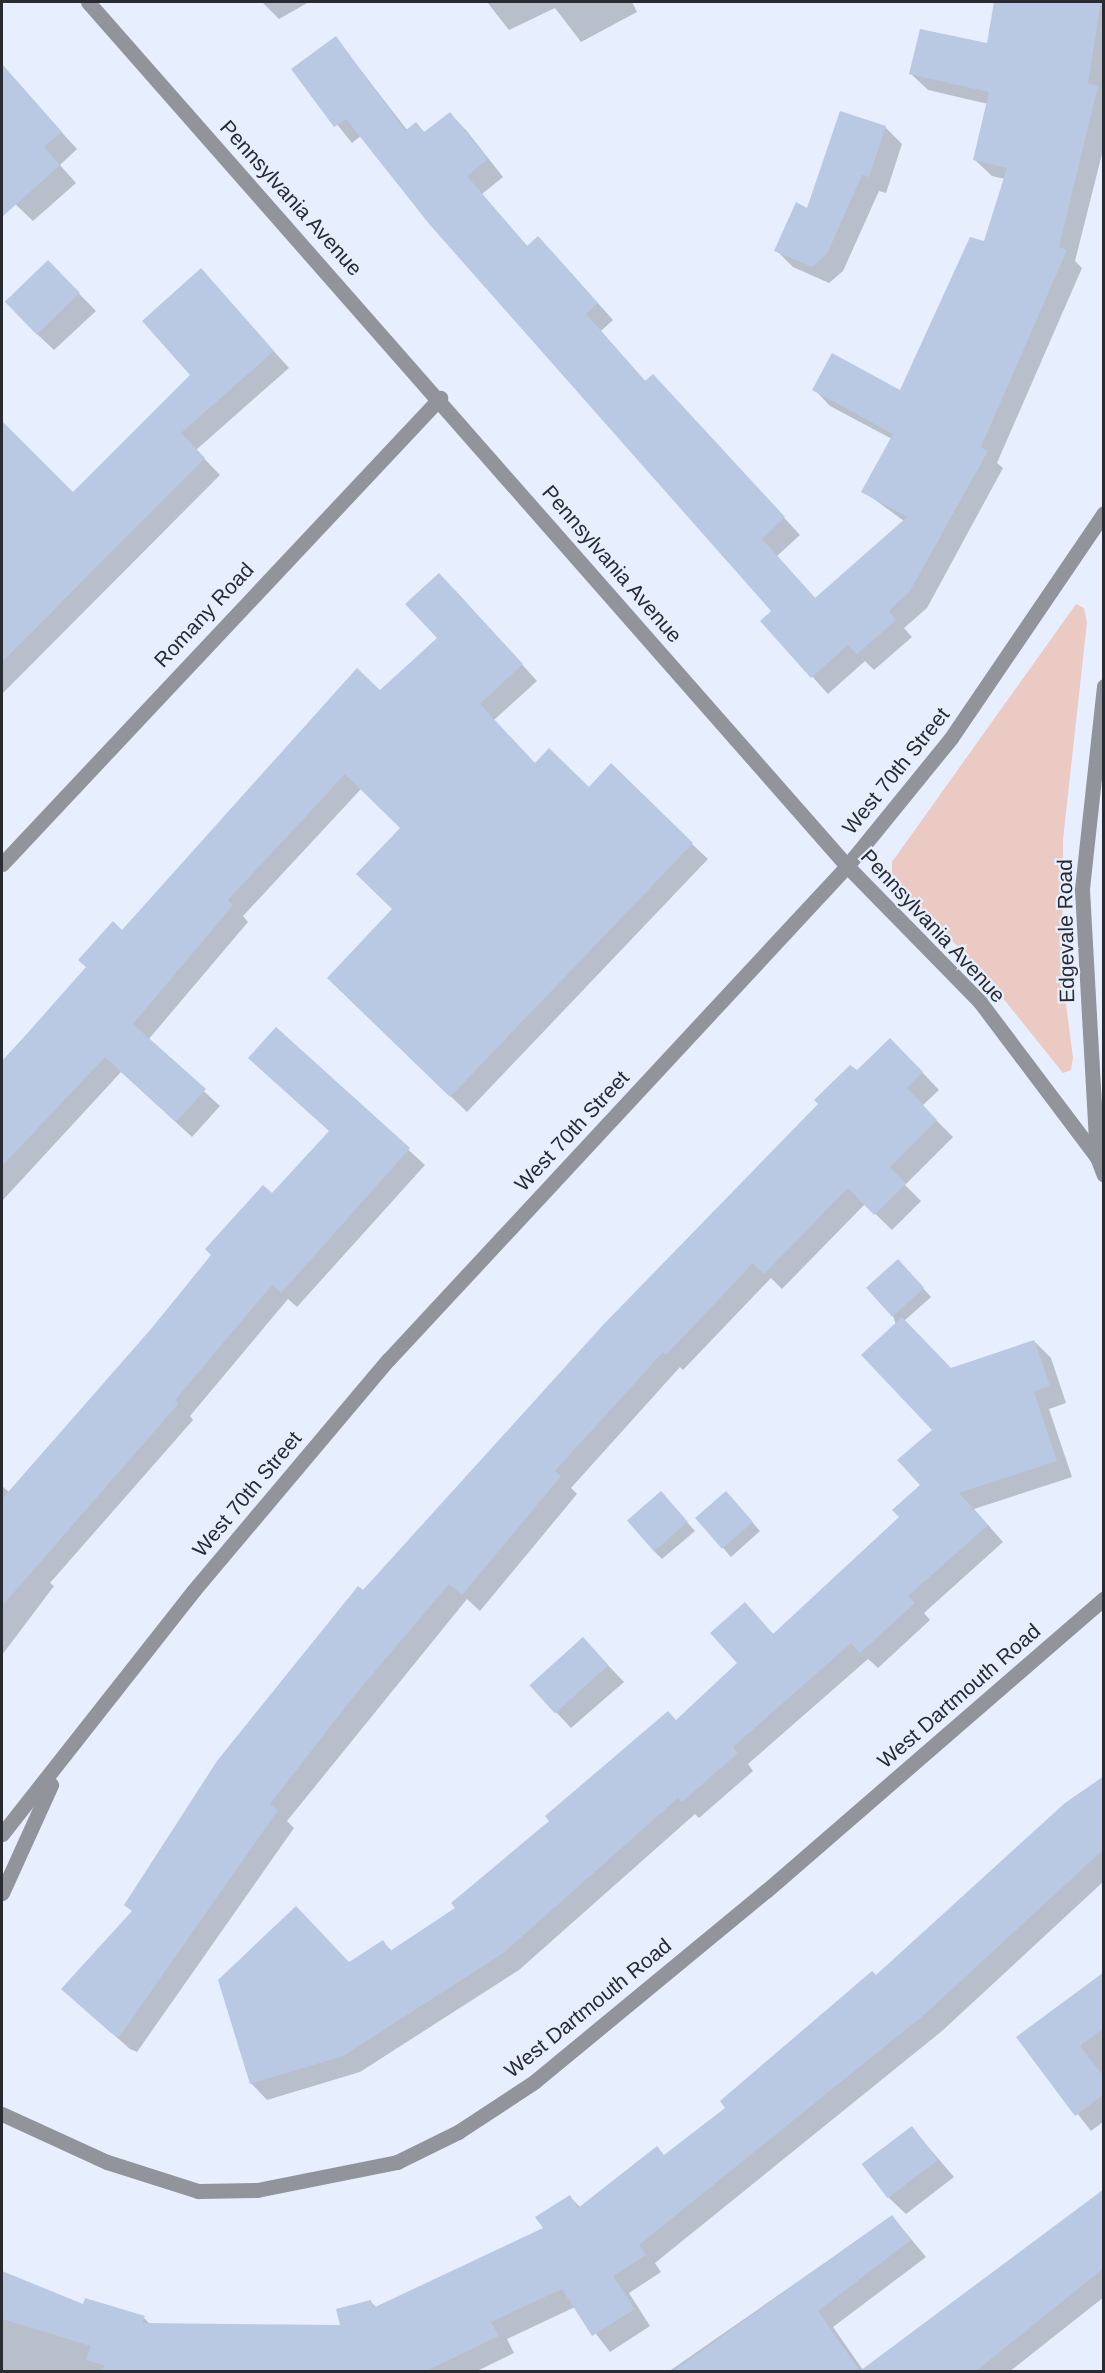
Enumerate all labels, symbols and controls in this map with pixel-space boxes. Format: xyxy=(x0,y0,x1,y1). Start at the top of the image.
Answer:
street label: Pennsylvania Avenue xyxy=(214,115,368,281)
street label: Pennsylvania Avenue xyxy=(536,480,688,648)
street label: Romany Road xyxy=(149,557,259,673)
street label: West 70th Street xyxy=(837,702,955,840)
street label: Pennsylvania Avenue xyxy=(855,844,1011,1008)
street label: Edgevale Road xyxy=(1052,859,1080,1003)
street label: West 70th Street xyxy=(510,1065,634,1197)
street label: West 70th Street xyxy=(187,1426,307,1562)
street label: West Dartmouth Road xyxy=(872,1618,1046,1774)
street label: West Dartmouth Road xyxy=(499,1933,677,2083)

